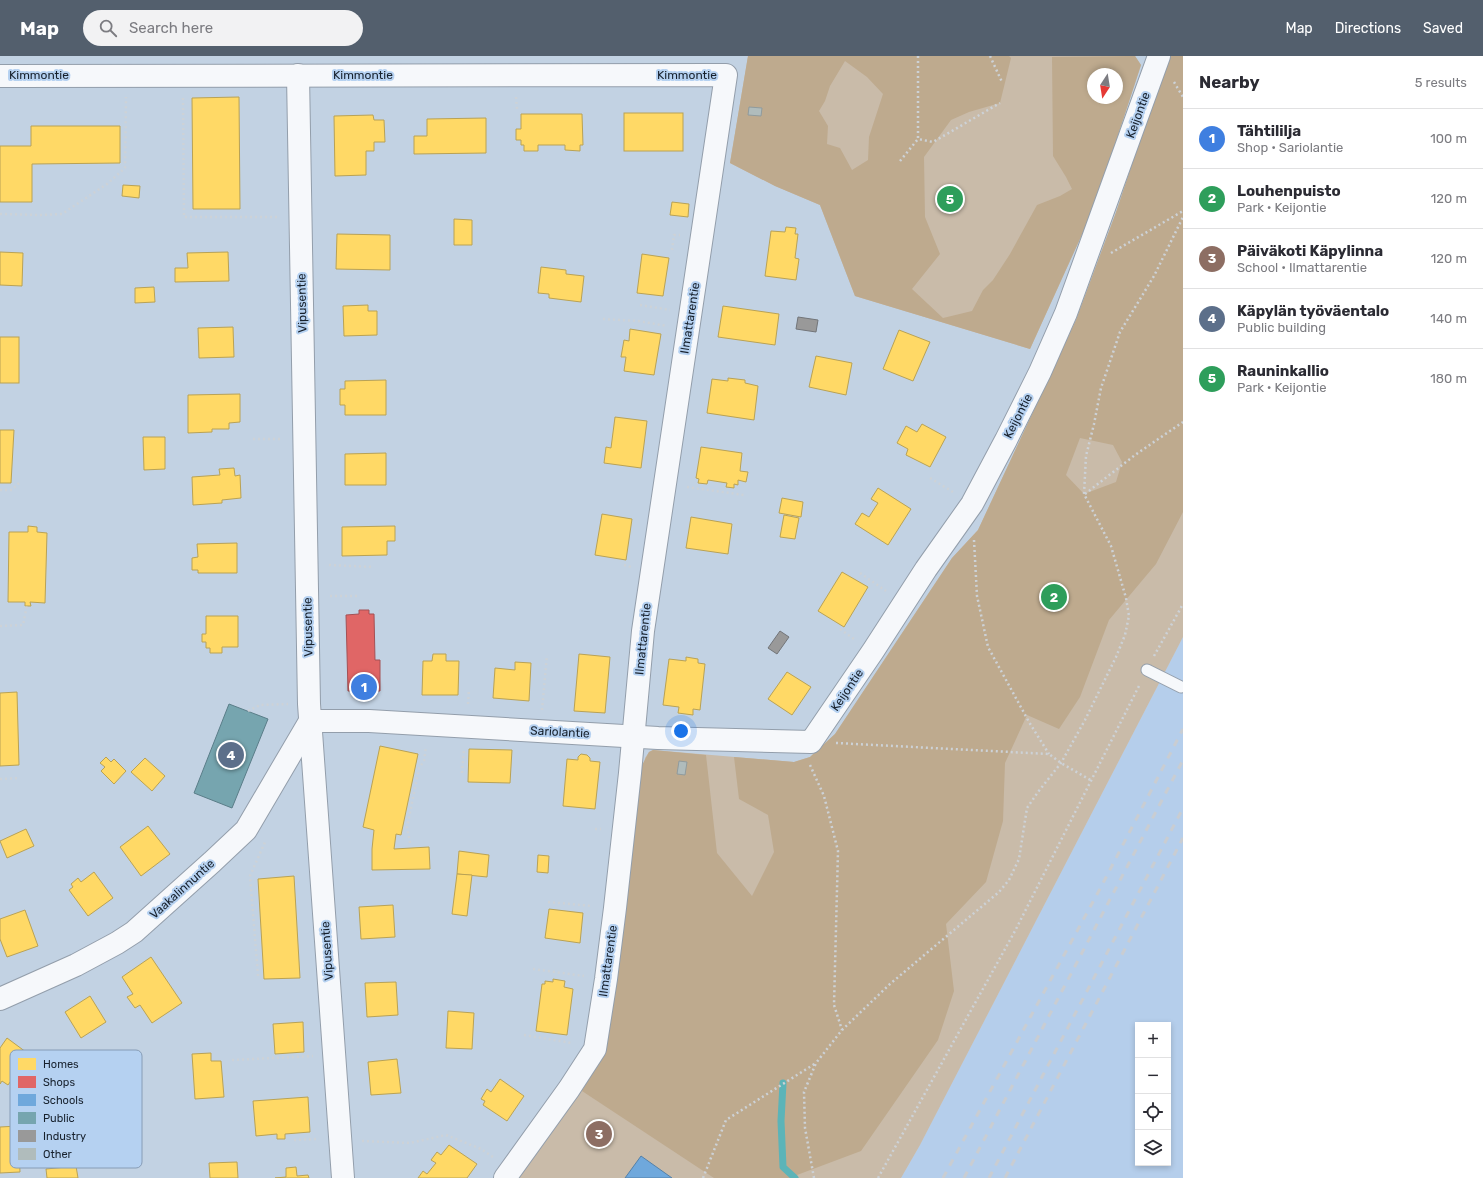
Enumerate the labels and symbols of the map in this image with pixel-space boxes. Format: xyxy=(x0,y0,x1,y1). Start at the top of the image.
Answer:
street label: Kimmontie xyxy=(9,68,69,82)
street label: Kimmontie xyxy=(333,68,393,82)
street label: Kimmontie xyxy=(657,68,717,82)
north arrow xyxy=(1087,68,1123,104)
street label: Keijontie xyxy=(1123,90,1153,140)
pin: 5 xyxy=(937,184,963,214)
street label: Vipusentie xyxy=(294,273,310,333)
street label: Ilmattarentie xyxy=(677,281,703,355)
street label: Keijontie xyxy=(1001,391,1035,441)
pin: 2 xyxy=(1041,582,1067,612)
street label: Vipusentie xyxy=(300,597,316,657)
street label: Ilmattarentie xyxy=(632,602,654,676)
street label: Keijontie xyxy=(828,666,866,714)
pin: 1 xyxy=(351,672,377,702)
your location xyxy=(671,721,691,741)
street label: Sariolantie xyxy=(530,723,590,741)
pin: 4 xyxy=(218,740,244,770)
street label: Vaakalinnuntie xyxy=(147,856,217,922)
street label: Vipusentie xyxy=(318,921,336,981)
street label: Ilmattarentie xyxy=(596,924,620,998)
legend xyxy=(10,1050,142,1168)
text: Homes xyxy=(43,1058,79,1071)
text: Shops xyxy=(43,1076,75,1089)
text: Schools xyxy=(43,1094,84,1107)
text: Public xyxy=(43,1112,75,1125)
pin: 3 xyxy=(586,1119,612,1149)
text: Industry xyxy=(43,1130,86,1143)
text: Other xyxy=(43,1148,73,1161)

